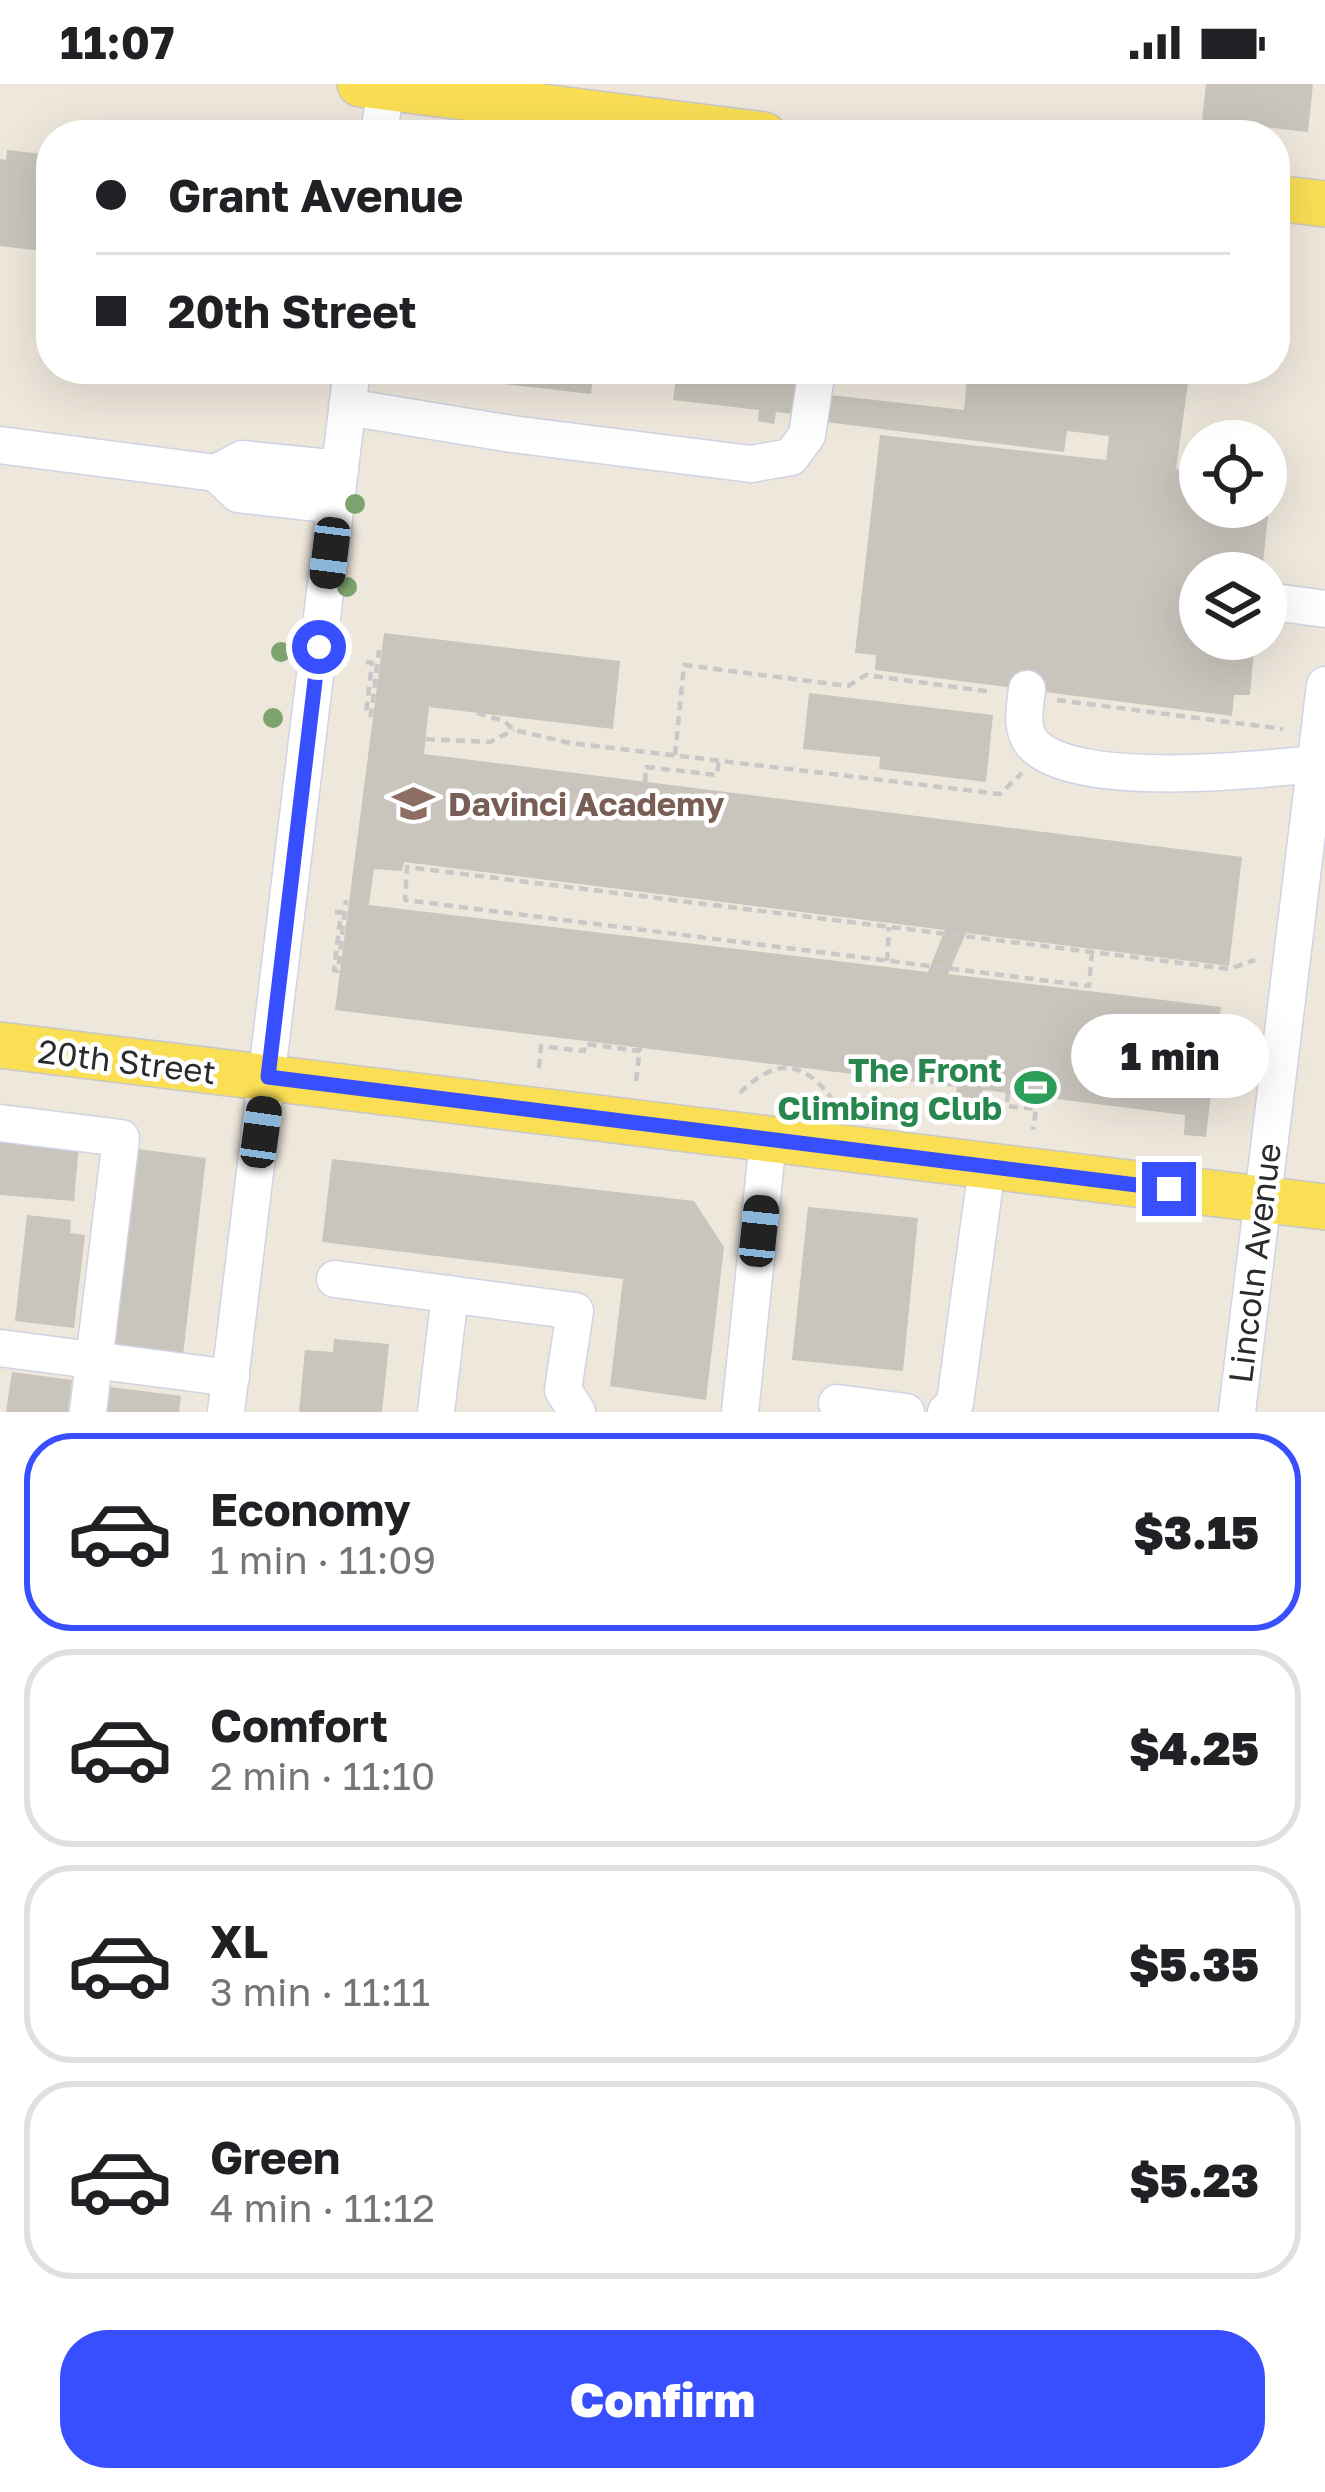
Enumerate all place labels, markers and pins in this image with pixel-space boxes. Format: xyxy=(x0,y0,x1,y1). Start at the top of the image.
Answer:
school or university icon: Davinci Academy xyxy=(391,780,437,826)
place label: Davinci Academy xyxy=(448,784,725,823)
place label: The Front Climbing Club xyxy=(777,1050,1002,1127)
sports icon: The Front Climbing Club xyxy=(1013,1065,1059,1111)

